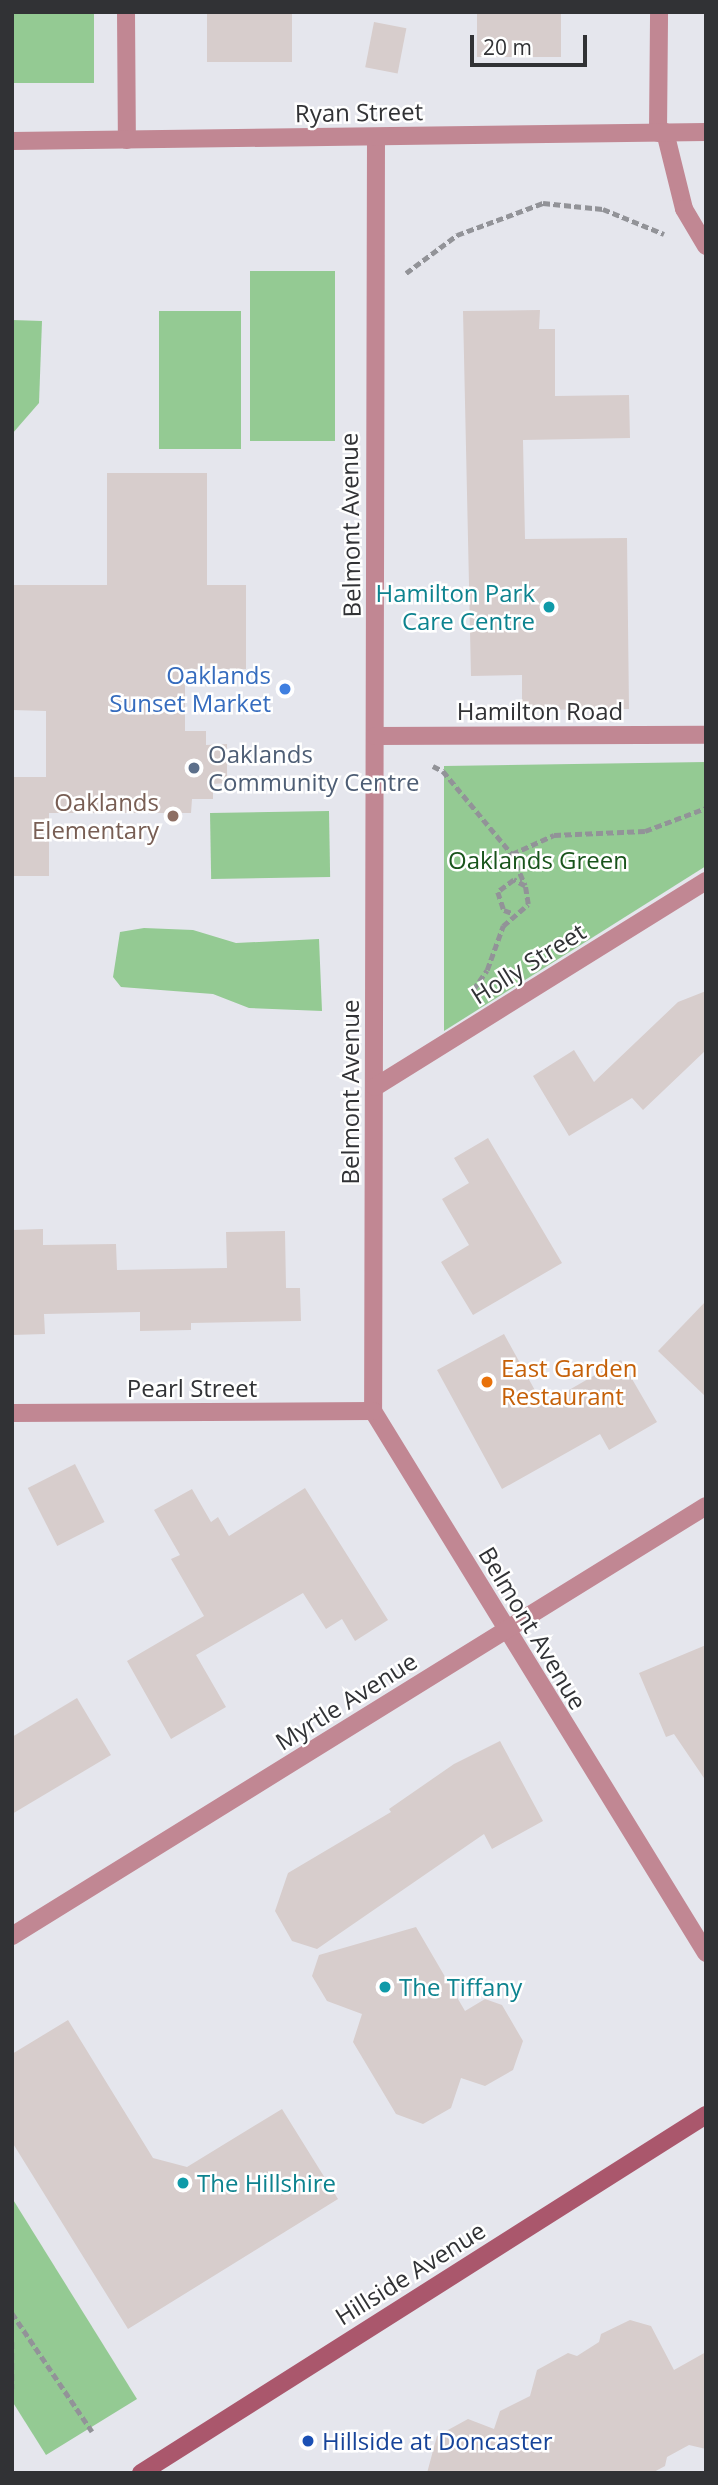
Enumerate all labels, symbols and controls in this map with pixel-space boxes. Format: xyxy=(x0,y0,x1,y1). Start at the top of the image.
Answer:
scale bar xyxy=(473,21,590,65)
text: 20 m xyxy=(483,33,532,61)
street label: Ryan Street xyxy=(295,96,423,128)
street label: Belmont Avenue xyxy=(334,432,366,618)
place label: Hamilton Park Care Centre xyxy=(375,579,535,635)
marker: Hamilton Park Care Centre xyxy=(541,599,557,615)
place label: Oaklands Sunset Market xyxy=(109,661,271,717)
marker: Oaklands Sunset Market xyxy=(277,681,293,697)
street label: Hamilton Road xyxy=(457,697,623,725)
place label: Oaklands Community Centre xyxy=(208,740,419,796)
marker: Oaklands Community Centre xyxy=(186,760,202,776)
place label: Oaklands Elementary xyxy=(32,788,159,844)
marker: Oaklands Elementary xyxy=(165,808,181,824)
park label: Oaklands Green xyxy=(448,846,628,874)
street label: Holly Street xyxy=(465,916,591,1010)
street label: Belmont Avenue xyxy=(336,1000,364,1184)
place label: East Garden Restaurant xyxy=(501,1354,637,1410)
street label: Pearl Street xyxy=(127,1374,257,1402)
marker: East Garden Restaurant xyxy=(479,1374,495,1390)
street label: Belmont Avenue xyxy=(473,1541,593,1715)
street label: Myrtle Avenue xyxy=(270,1646,422,1756)
place label: The Tiffany xyxy=(399,1973,522,2001)
marker: The Tiffany xyxy=(377,1979,393,1995)
place label: The Hillshire xyxy=(197,2169,336,2197)
marker: The Hillshire xyxy=(175,2175,191,2191)
street label: Hillside Avenue xyxy=(330,2215,490,2331)
place label: Hillside at Doncaster xyxy=(322,2427,553,2455)
marker: Hillside at Doncaster xyxy=(300,2433,316,2449)

